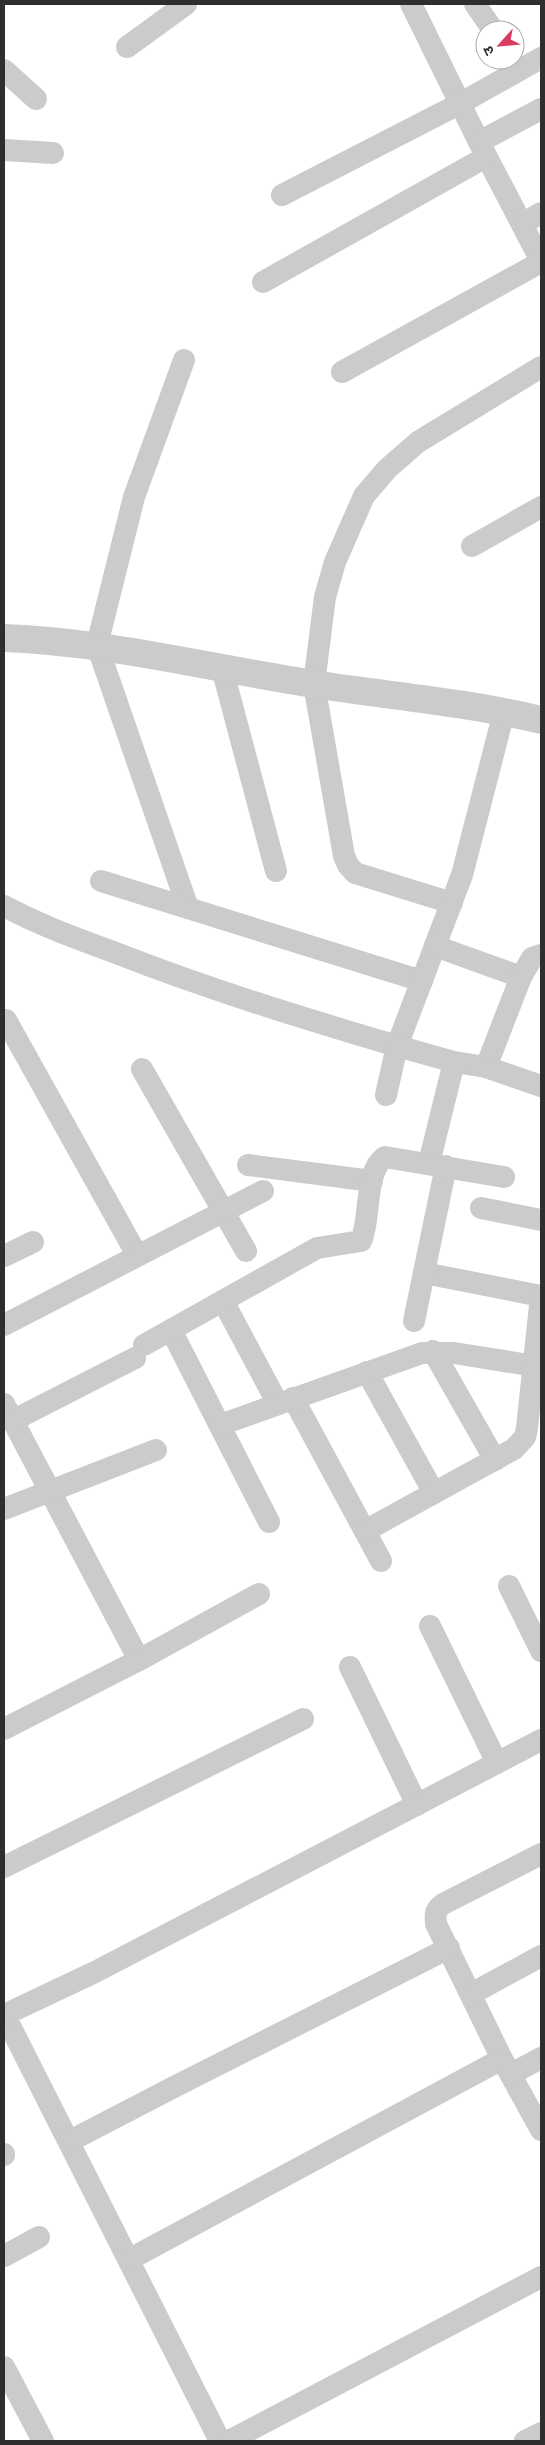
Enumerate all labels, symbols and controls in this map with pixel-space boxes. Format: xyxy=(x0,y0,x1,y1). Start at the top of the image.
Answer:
north arrow xyxy=(475,20,525,70)
text: उ xyxy=(478,42,498,59)

